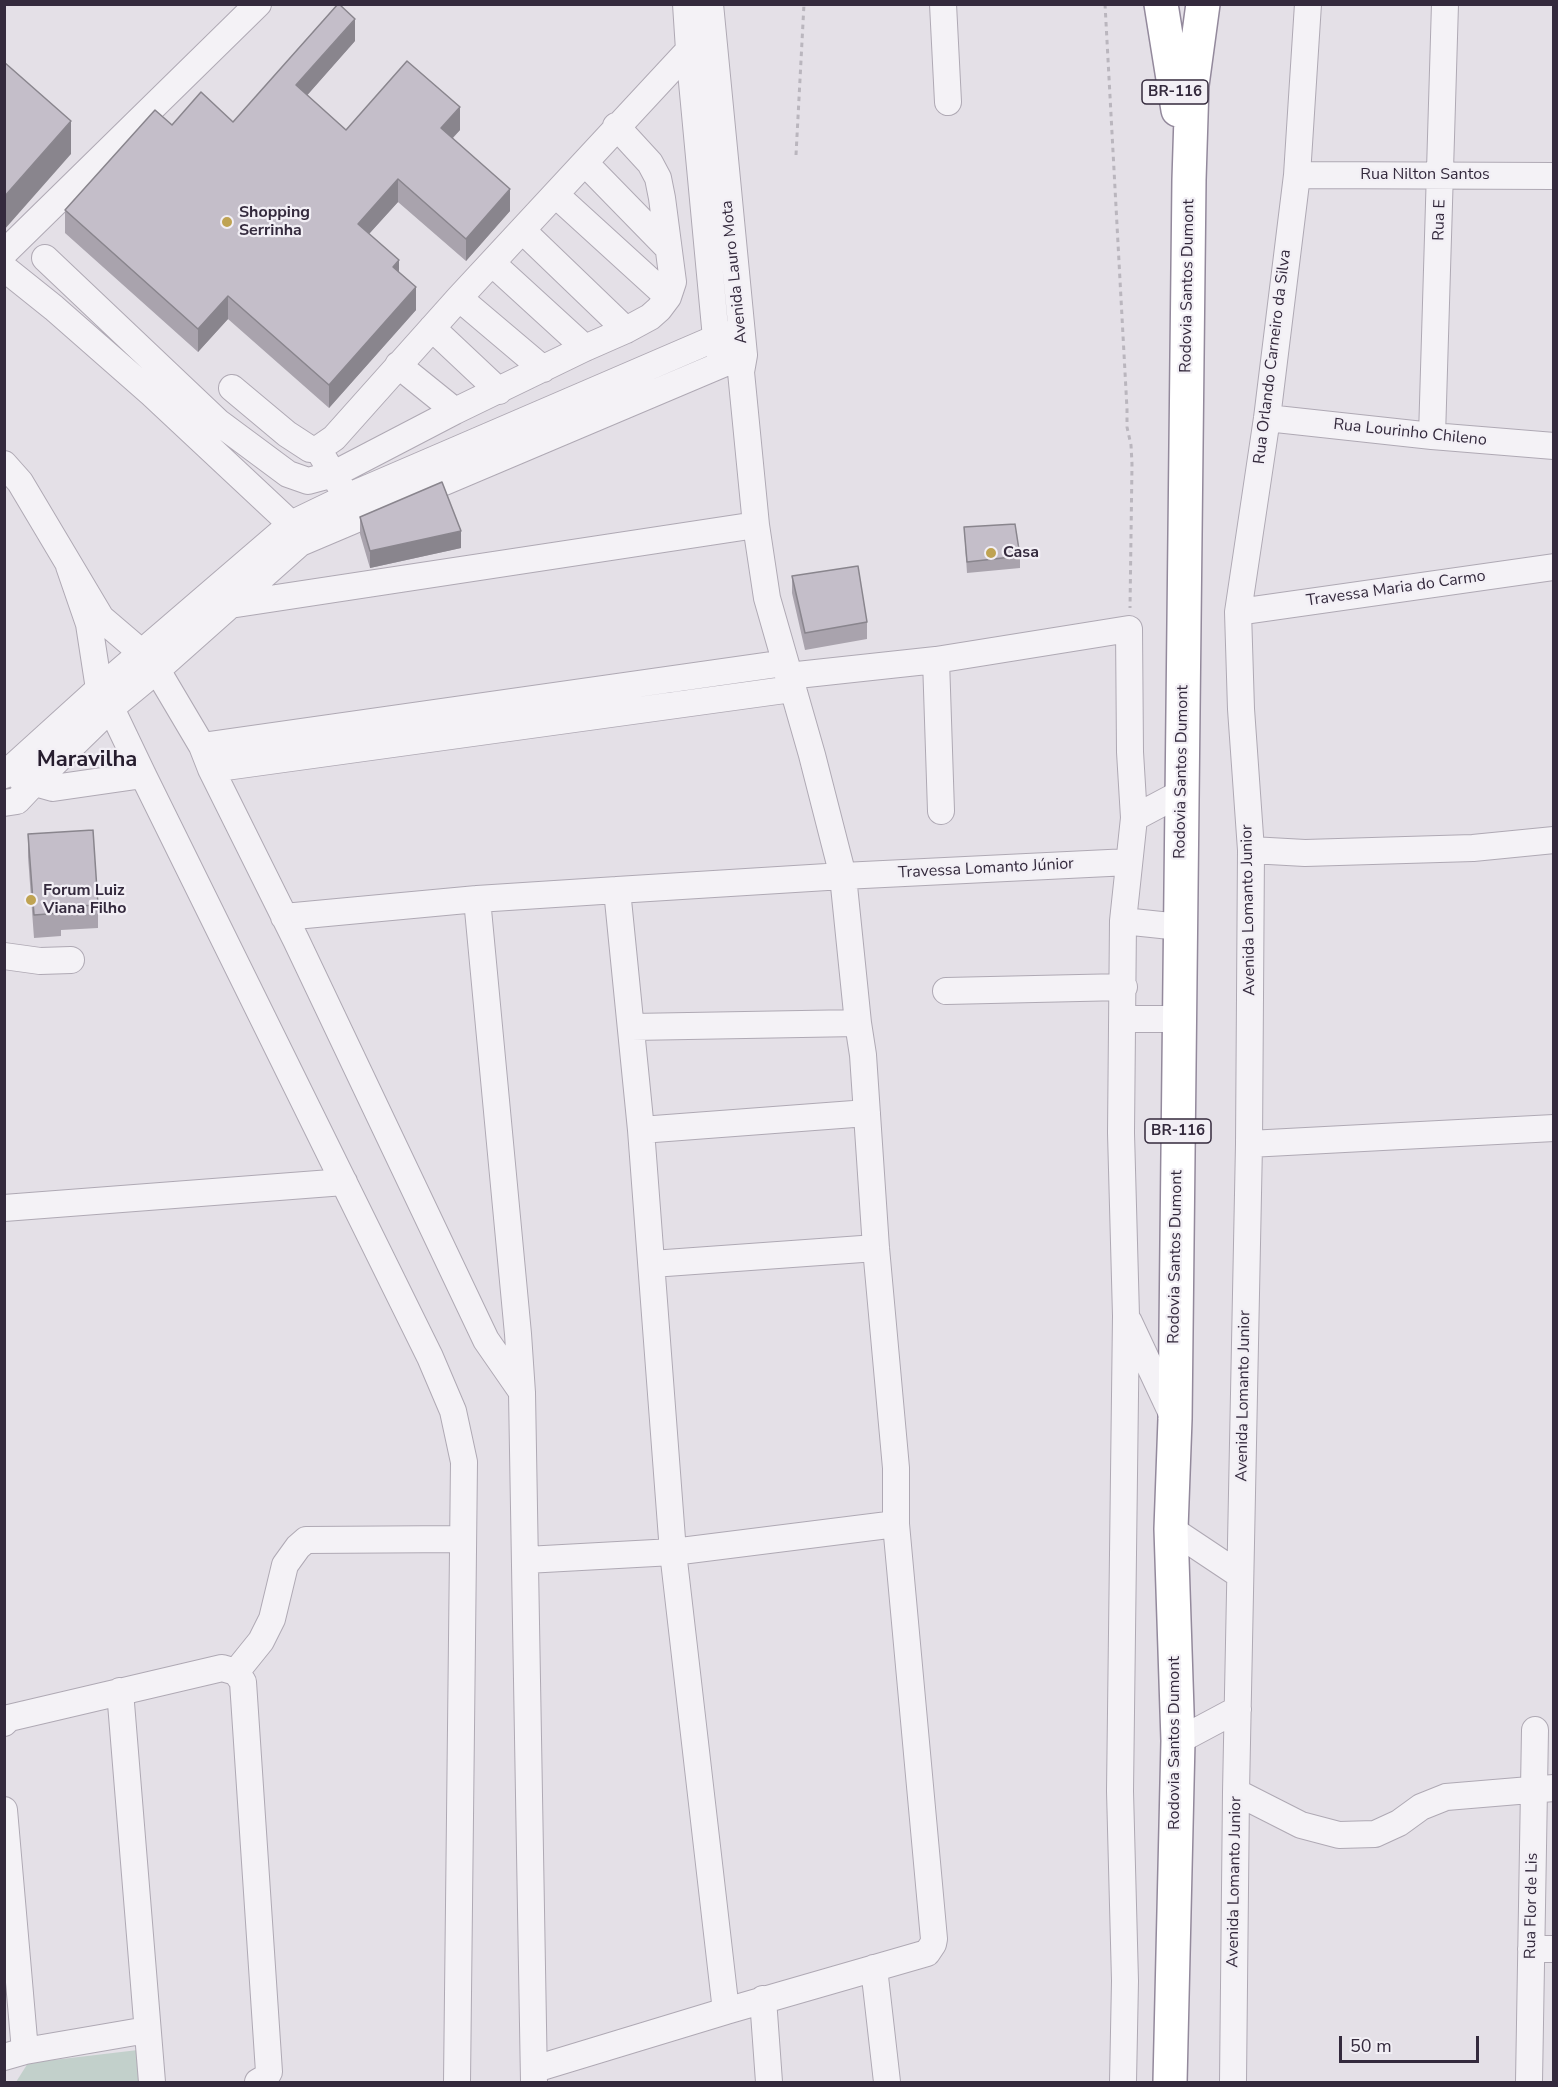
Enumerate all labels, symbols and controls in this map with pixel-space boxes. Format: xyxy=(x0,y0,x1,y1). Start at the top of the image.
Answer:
road number: BR-116 xyxy=(1142,80,1208,104)
street label: Rua Nilton Santos xyxy=(1360,165,1490,185)
street label: Avenida Lauro Mota xyxy=(718,199,752,345)
street label: Rodovia Santos Dumont xyxy=(1177,199,1199,373)
street label: Rua E xyxy=(1430,199,1450,241)
place label: Shopping Serrinha xyxy=(239,203,310,241)
marker: Shopping Serrinha xyxy=(220,215,234,229)
street label: Rua Orlando Carneiro da Silva xyxy=(1250,249,1296,465)
street label: Rua Lourinho Chileno xyxy=(1332,415,1488,451)
place label: Casa xyxy=(1003,543,1039,563)
marker: Casa xyxy=(984,546,998,560)
street label: Travessa Maria do Carmo xyxy=(1305,567,1487,611)
street label: Rodovia Santos Dumont xyxy=(1171,685,1193,859)
district label: Maravilha xyxy=(37,748,137,774)
street label: Avenida Lomanto Junior xyxy=(1238,824,1260,996)
street label: Travessa Lomanto Júnior xyxy=(898,855,1074,883)
place label: Forum Luiz Viana Filho xyxy=(43,881,126,919)
marker: Forum Luiz Viana Filho xyxy=(24,893,38,907)
road number: BR-116 xyxy=(1145,1119,1211,1143)
street label: Rodovia Santos Dumont xyxy=(1165,1170,1187,1344)
street label: Avenida Lomanto Junior xyxy=(1233,1310,1255,1482)
street label: Rodovia Santos Dumont xyxy=(1165,1656,1185,1830)
street label: Avenida Lomanto Junior xyxy=(1224,1796,1246,1968)
street label: Rua Flor de Lis xyxy=(1521,1853,1543,1959)
scale bar xyxy=(1342,2024,1482,2062)
text: 50 m xyxy=(1350,2034,1392,2058)

